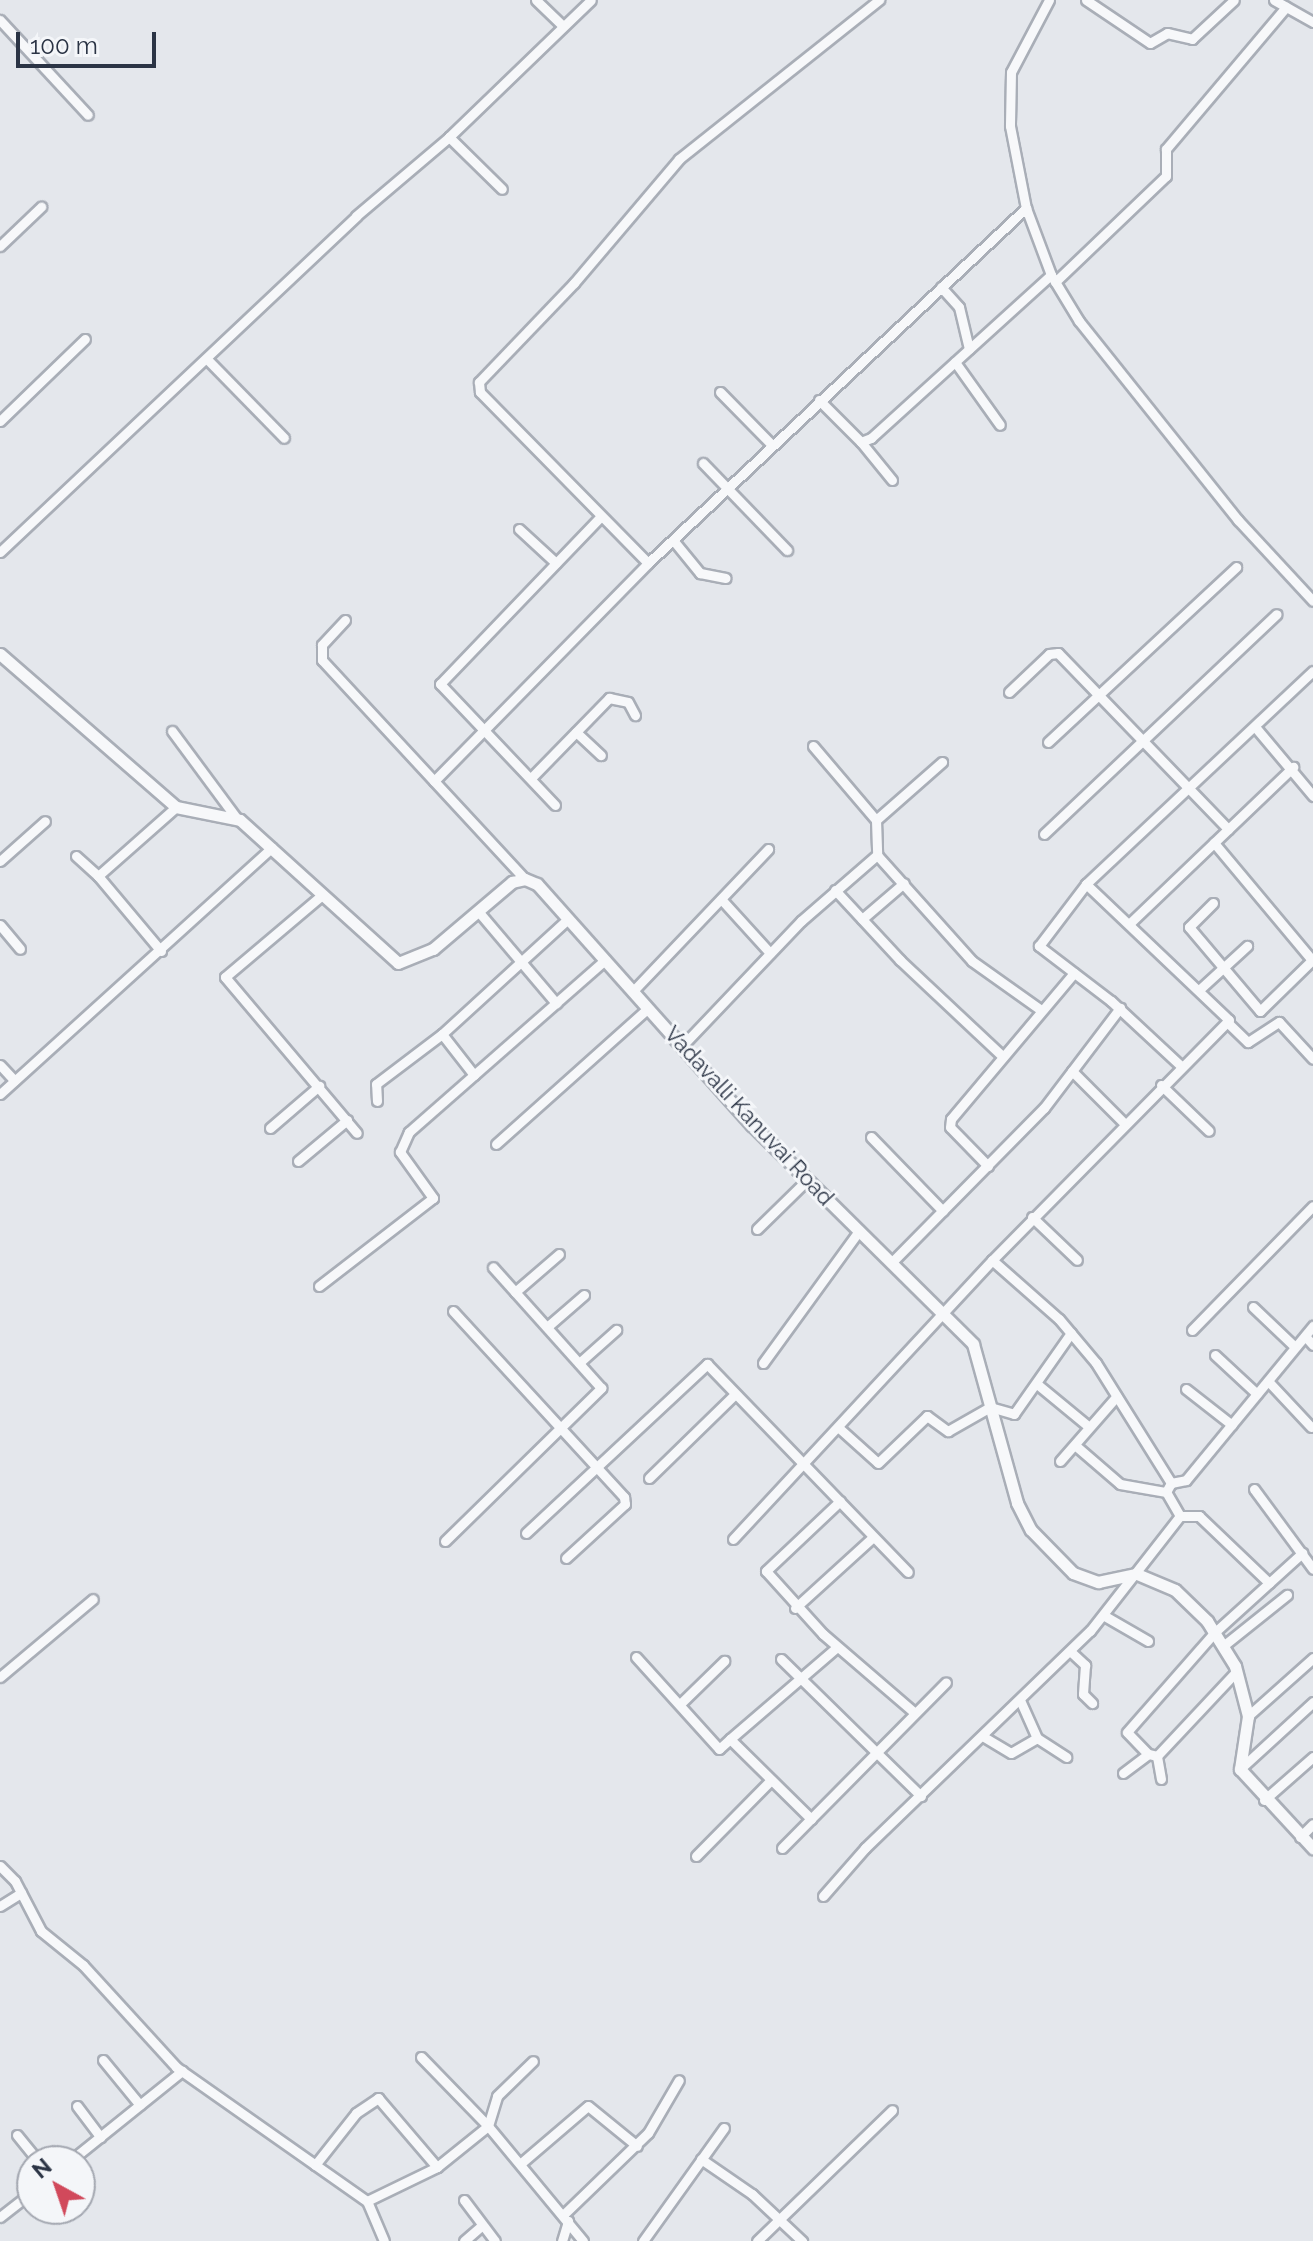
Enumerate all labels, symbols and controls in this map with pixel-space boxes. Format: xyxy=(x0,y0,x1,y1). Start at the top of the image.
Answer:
scale bar xyxy=(20,16,160,66)
text: 100 m xyxy=(30,31,98,60)
street label: Vadavalli Kanuvai Road xyxy=(659,1021,839,1211)
north arrow xyxy=(16,2145,96,2225)
text: N xyxy=(27,2153,57,2184)

